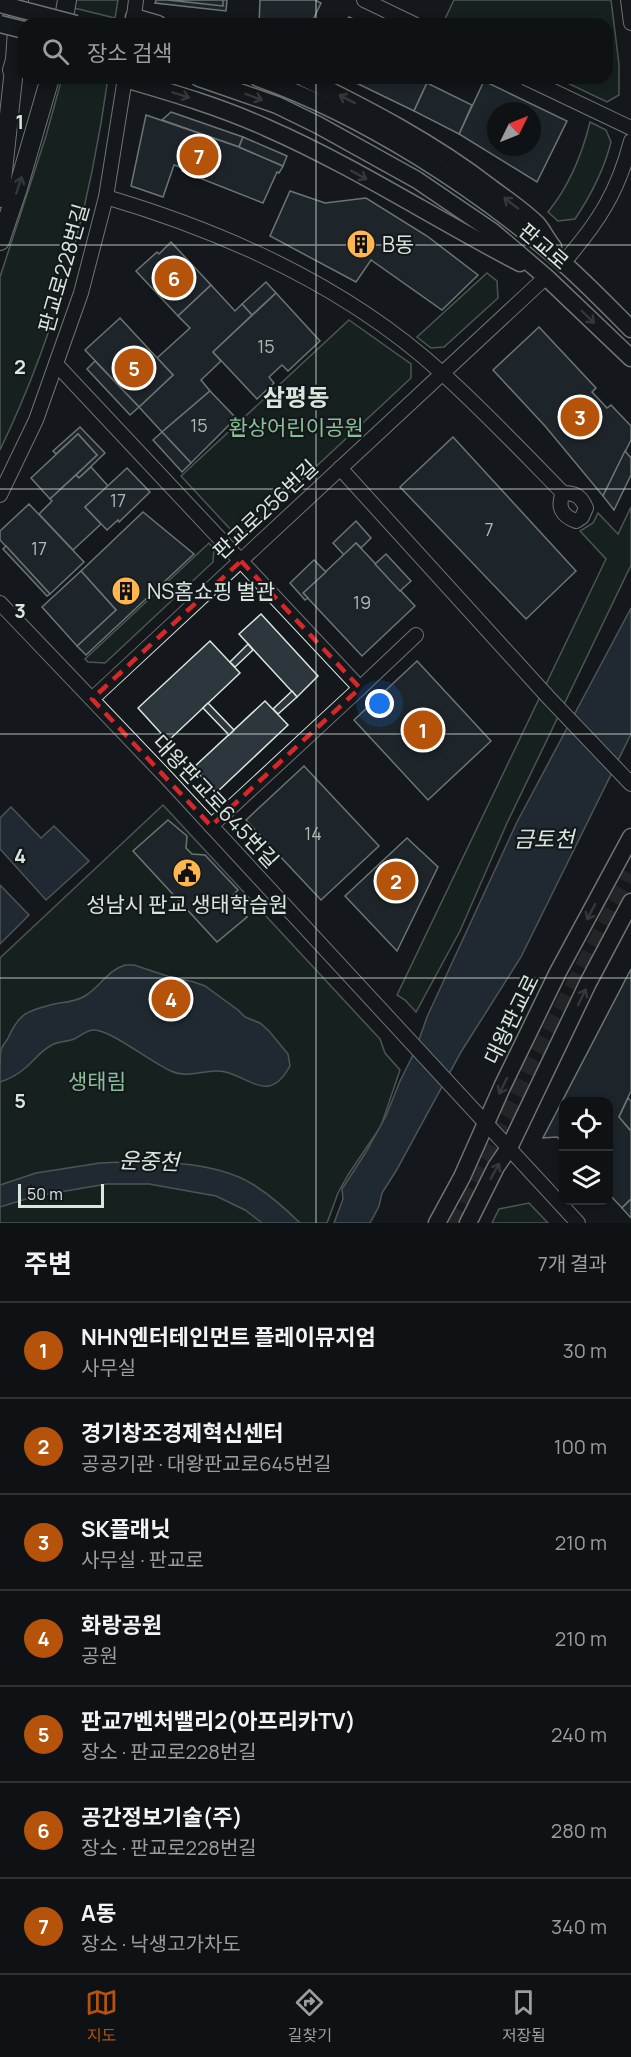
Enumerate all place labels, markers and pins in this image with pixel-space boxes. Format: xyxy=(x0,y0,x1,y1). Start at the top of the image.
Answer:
pin: 7 xyxy=(180,134,218,178)
building icon: B동 xyxy=(345,228,377,260)
place label: B동 xyxy=(382,230,414,258)
pin: 6 xyxy=(154,256,194,300)
pin: 5 xyxy=(114,346,154,391)
pin: 3 xyxy=(560,394,600,440)
building icon: NS홈쇼핑 별관 xyxy=(110,575,142,607)
place label: NS홈쇼핑 별관 xyxy=(147,577,275,605)
pin: 1 xyxy=(404,708,442,752)
public building icon: 성남시 판교 생태학습원 xyxy=(171,857,203,889)
pin: 2 xyxy=(376,858,416,904)
place label: 성남시 판교 생태학습원 xyxy=(86,890,288,918)
pin: 4 xyxy=(152,976,190,1022)

